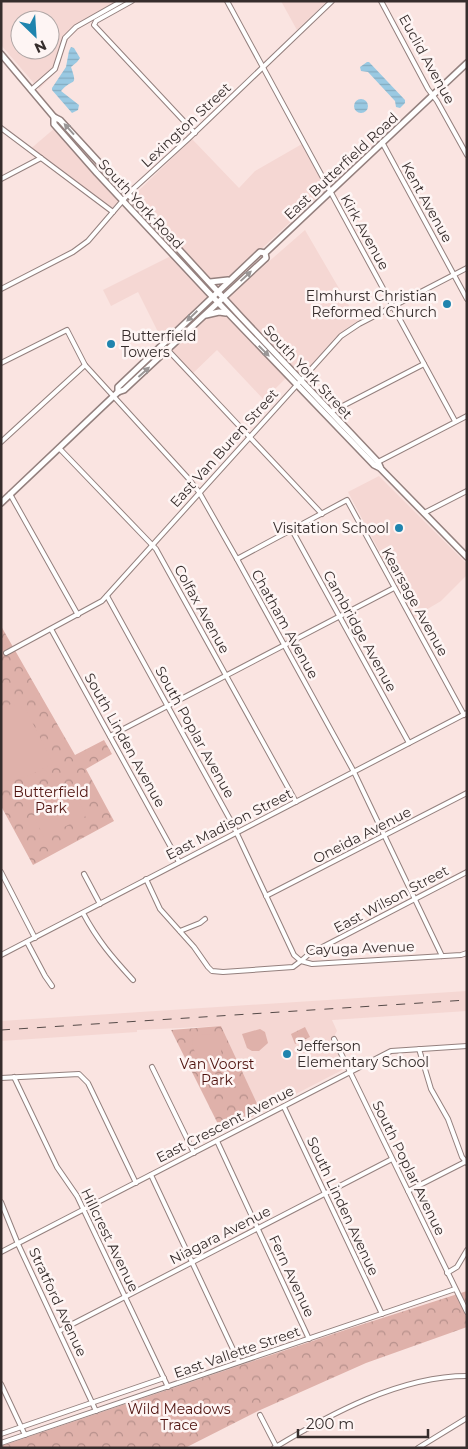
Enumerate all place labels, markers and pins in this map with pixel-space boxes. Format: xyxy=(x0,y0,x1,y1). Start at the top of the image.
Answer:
place label: Elmhurst Christian Reformed Church xyxy=(306,287,437,321)
marker: Elmhurst Christian Reformed Church xyxy=(441,298,453,310)
place label: Butterfield Towers xyxy=(121,327,196,361)
marker: Butterfield Towers xyxy=(105,338,117,350)
place label: Visitation School xyxy=(273,519,389,537)
marker: Visitation School xyxy=(393,522,405,534)
place label: Jefferson Elementary School xyxy=(296,1037,429,1071)
marker: Jefferson Elementary School xyxy=(281,1048,293,1060)

